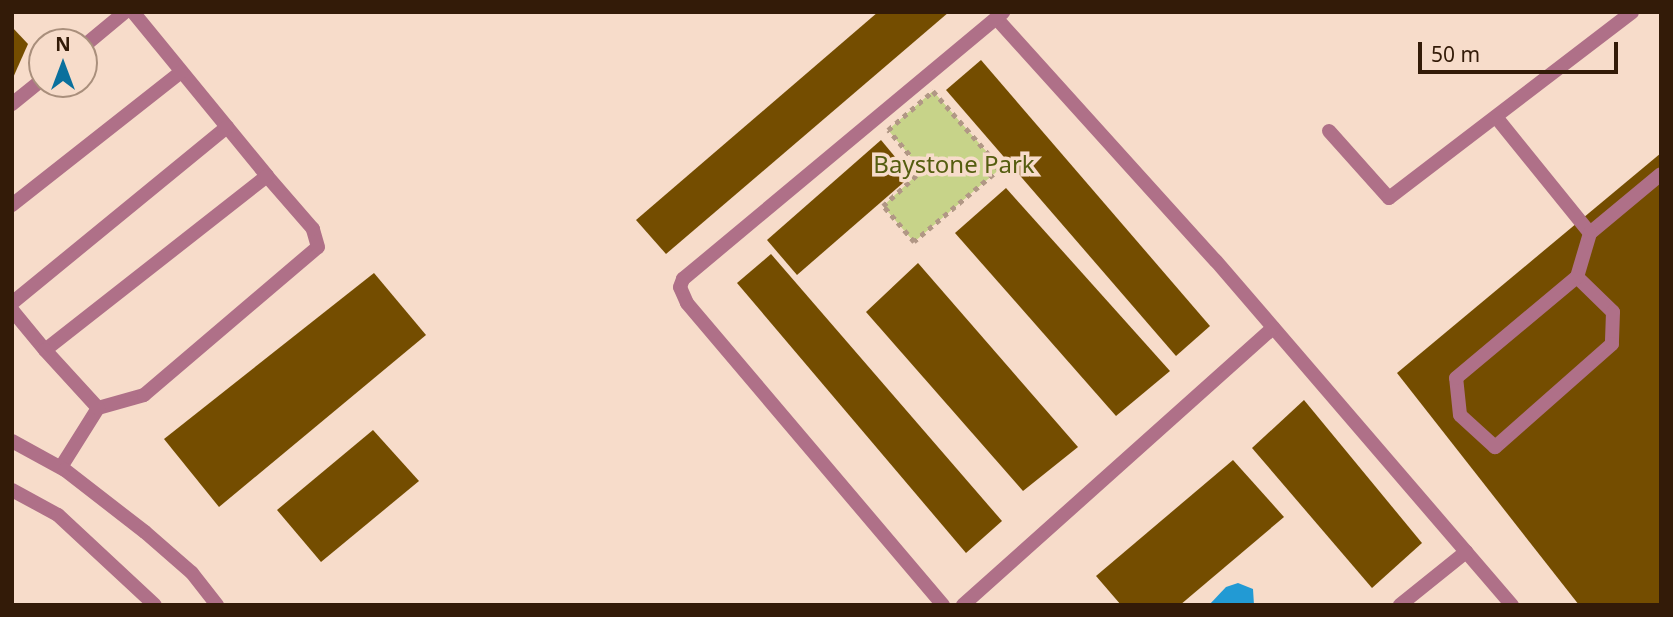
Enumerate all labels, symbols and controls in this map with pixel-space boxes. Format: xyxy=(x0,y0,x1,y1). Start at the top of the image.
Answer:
north arrow xyxy=(28,28,98,98)
scale bar xyxy=(1421,28,1620,72)
text: N xyxy=(55,31,71,57)
text: 50 m xyxy=(1431,40,1480,68)
park label: Baystone Park xyxy=(873,150,1035,178)

